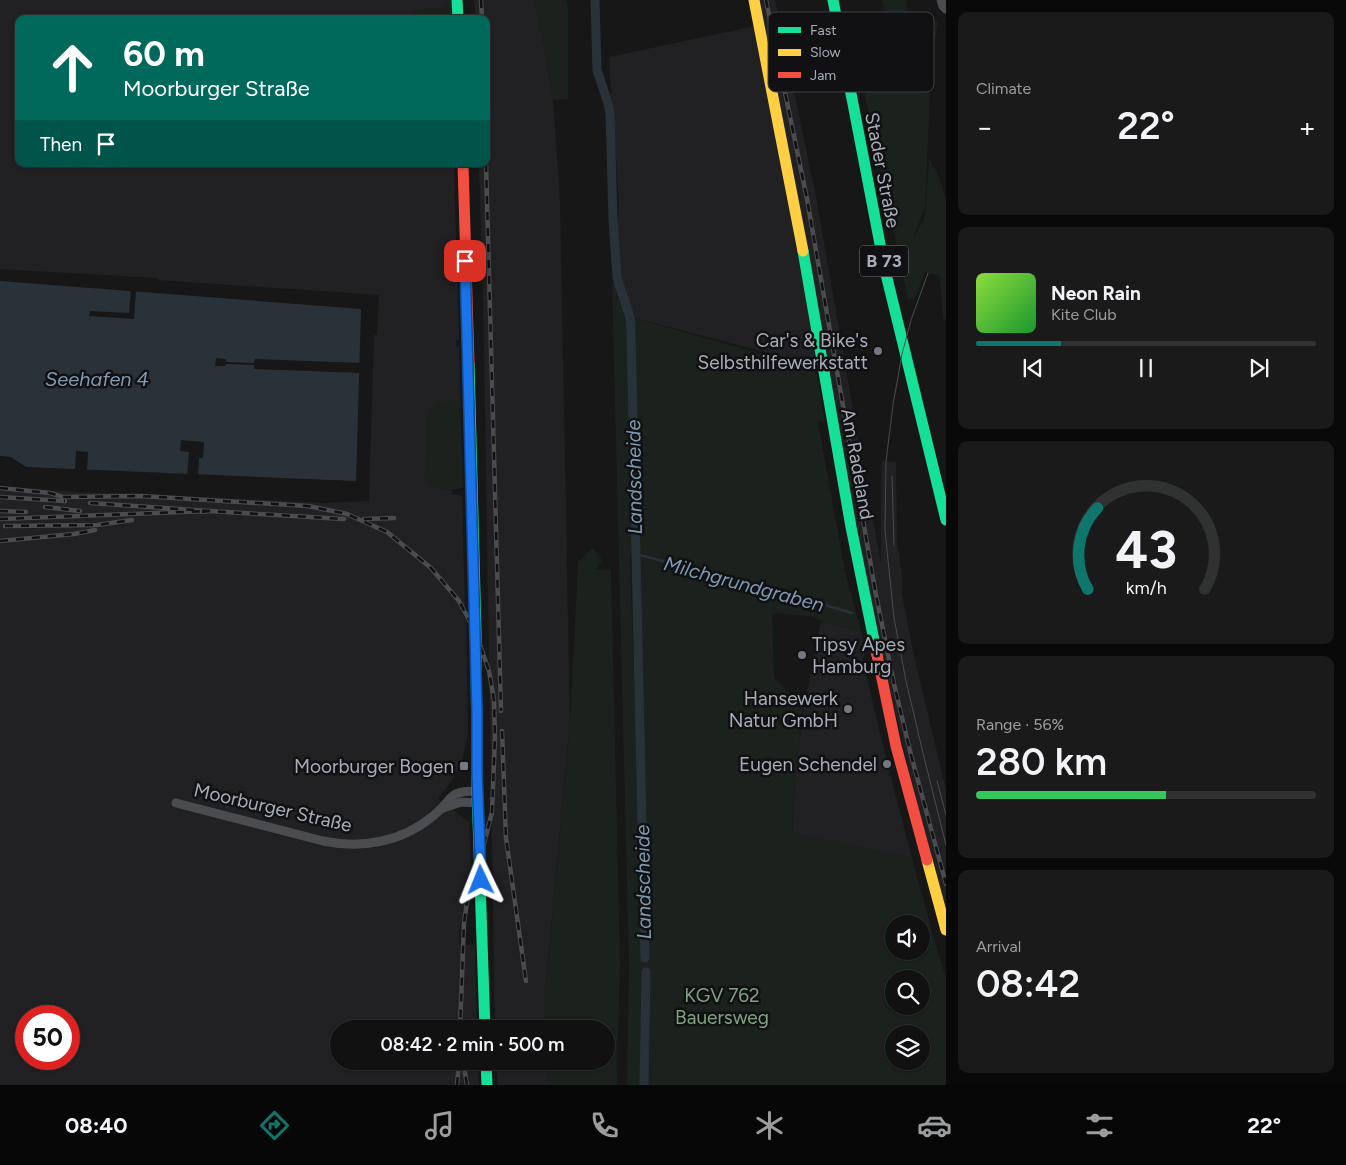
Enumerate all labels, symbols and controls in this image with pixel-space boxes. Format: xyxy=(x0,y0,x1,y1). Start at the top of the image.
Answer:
legend xyxy=(768,12,934,92)
text: Fast xyxy=(810,22,836,39)
text: 60 m xyxy=(123,33,205,75)
icon: ahead xyxy=(40,35,105,100)
text: Slow xyxy=(810,44,841,61)
text: Jam xyxy=(810,67,836,84)
text: Moorburger Straße xyxy=(123,75,310,102)
text: Climate xyxy=(976,79,1031,98)
text: 22° xyxy=(1117,103,1175,149)
street label: Stader Straße xyxy=(860,110,905,230)
text: − xyxy=(976,110,993,144)
text: + xyxy=(1299,110,1316,144)
icon: arrive xyxy=(92,130,120,158)
text: Then xyxy=(40,133,82,156)
pin xyxy=(444,240,486,282)
road number: B 73 xyxy=(860,246,908,276)
icon: arrive xyxy=(451,247,479,275)
text: Neon Rain xyxy=(1051,282,1141,305)
text: Kite Club xyxy=(1051,305,1117,324)
place label: Car's & Bike's Selbsthilfewerkstatt xyxy=(698,329,868,374)
marker: Car's & Bike's Selbsthilfewerkstatt xyxy=(872,345,884,357)
icon: previous xyxy=(1019,354,1047,382)
icon: pause xyxy=(1132,354,1160,382)
icon: next xyxy=(1245,354,1273,382)
water label: Seehafen 4 xyxy=(45,367,149,391)
street label: Am Radeland xyxy=(836,407,879,521)
water label: Landscheide xyxy=(621,419,647,535)
text: 43 xyxy=(1115,519,1177,581)
water label: Milchgrundgraben xyxy=(661,551,827,617)
text: km/h xyxy=(1126,577,1166,598)
place label: Tipsy Apes Hamburg xyxy=(812,633,905,678)
marker: Tipsy Apes Hamburg xyxy=(796,649,808,661)
place label: Hansewerk Natur GmbH xyxy=(729,687,839,732)
marker: Hansewerk Natur GmbH xyxy=(842,703,854,715)
text: Range · 56% xyxy=(976,715,1064,734)
text: 280 km xyxy=(976,739,1107,785)
place label: Eugen Schendel xyxy=(739,753,877,776)
place label: Moorburger Bogen xyxy=(294,755,454,778)
marker: Eugen Schendel xyxy=(881,758,893,770)
marker: Moorburger Bogen xyxy=(458,760,470,772)
street label: Moorburger Straße xyxy=(192,778,354,837)
water label: Landscheide xyxy=(630,824,656,940)
position arrow xyxy=(454,853,506,905)
map controls xyxy=(885,915,930,1070)
button: sound xyxy=(885,915,930,960)
text: Arrival xyxy=(976,937,1021,956)
text: 08:42 xyxy=(976,961,1080,1007)
button: search xyxy=(885,970,930,1015)
park label: KGV 762 Bauersweg xyxy=(675,984,769,1029)
speed limit sign: 50 xyxy=(15,1005,80,1070)
button: layers xyxy=(885,1025,930,1070)
text: 08:42 · 2 min · 500 m xyxy=(381,1033,564,1056)
icon: directions xyxy=(257,1108,292,1143)
icon: music xyxy=(422,1108,457,1143)
icon: phone xyxy=(587,1108,622,1143)
icon: climate xyxy=(752,1108,787,1143)
icon: car xyxy=(917,1108,952,1143)
icon: filters xyxy=(1082,1108,1117,1143)
text: 08:40 xyxy=(65,1112,128,1139)
text: 22° xyxy=(1247,1112,1281,1139)

